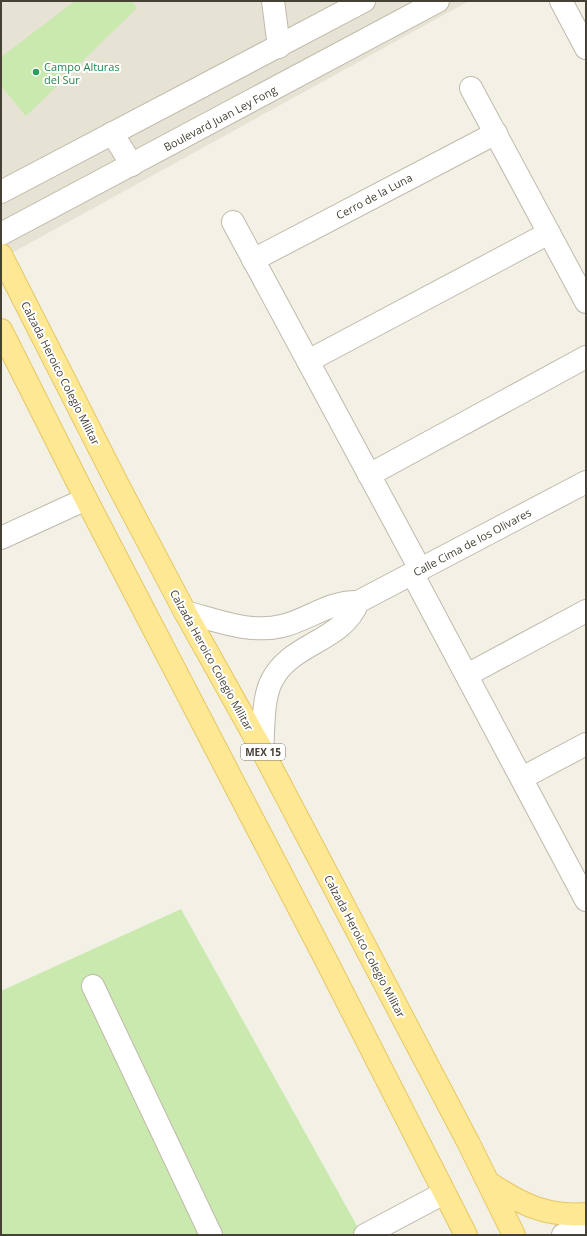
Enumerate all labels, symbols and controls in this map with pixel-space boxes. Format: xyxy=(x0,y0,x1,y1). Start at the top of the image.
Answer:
place label: Campo Alturas del Sur xyxy=(44,59,120,87)
marker: Campo Alturas del Sur xyxy=(31,67,41,77)
street label: Boulevard Juan Ley Fong xyxy=(161,82,279,154)
street label: Cerro de la Luna xyxy=(333,170,415,222)
street label: Calzada Heroico Colegio Militar xyxy=(18,299,104,448)
street label: Calle Cima de los Olivares xyxy=(410,505,534,579)
street label: Calzada Heroico Colegio Militar xyxy=(167,587,257,734)
road number: MEX 15 xyxy=(241,744,285,760)
street label: Calzada Heroico Colegio Militar xyxy=(321,872,409,1020)

